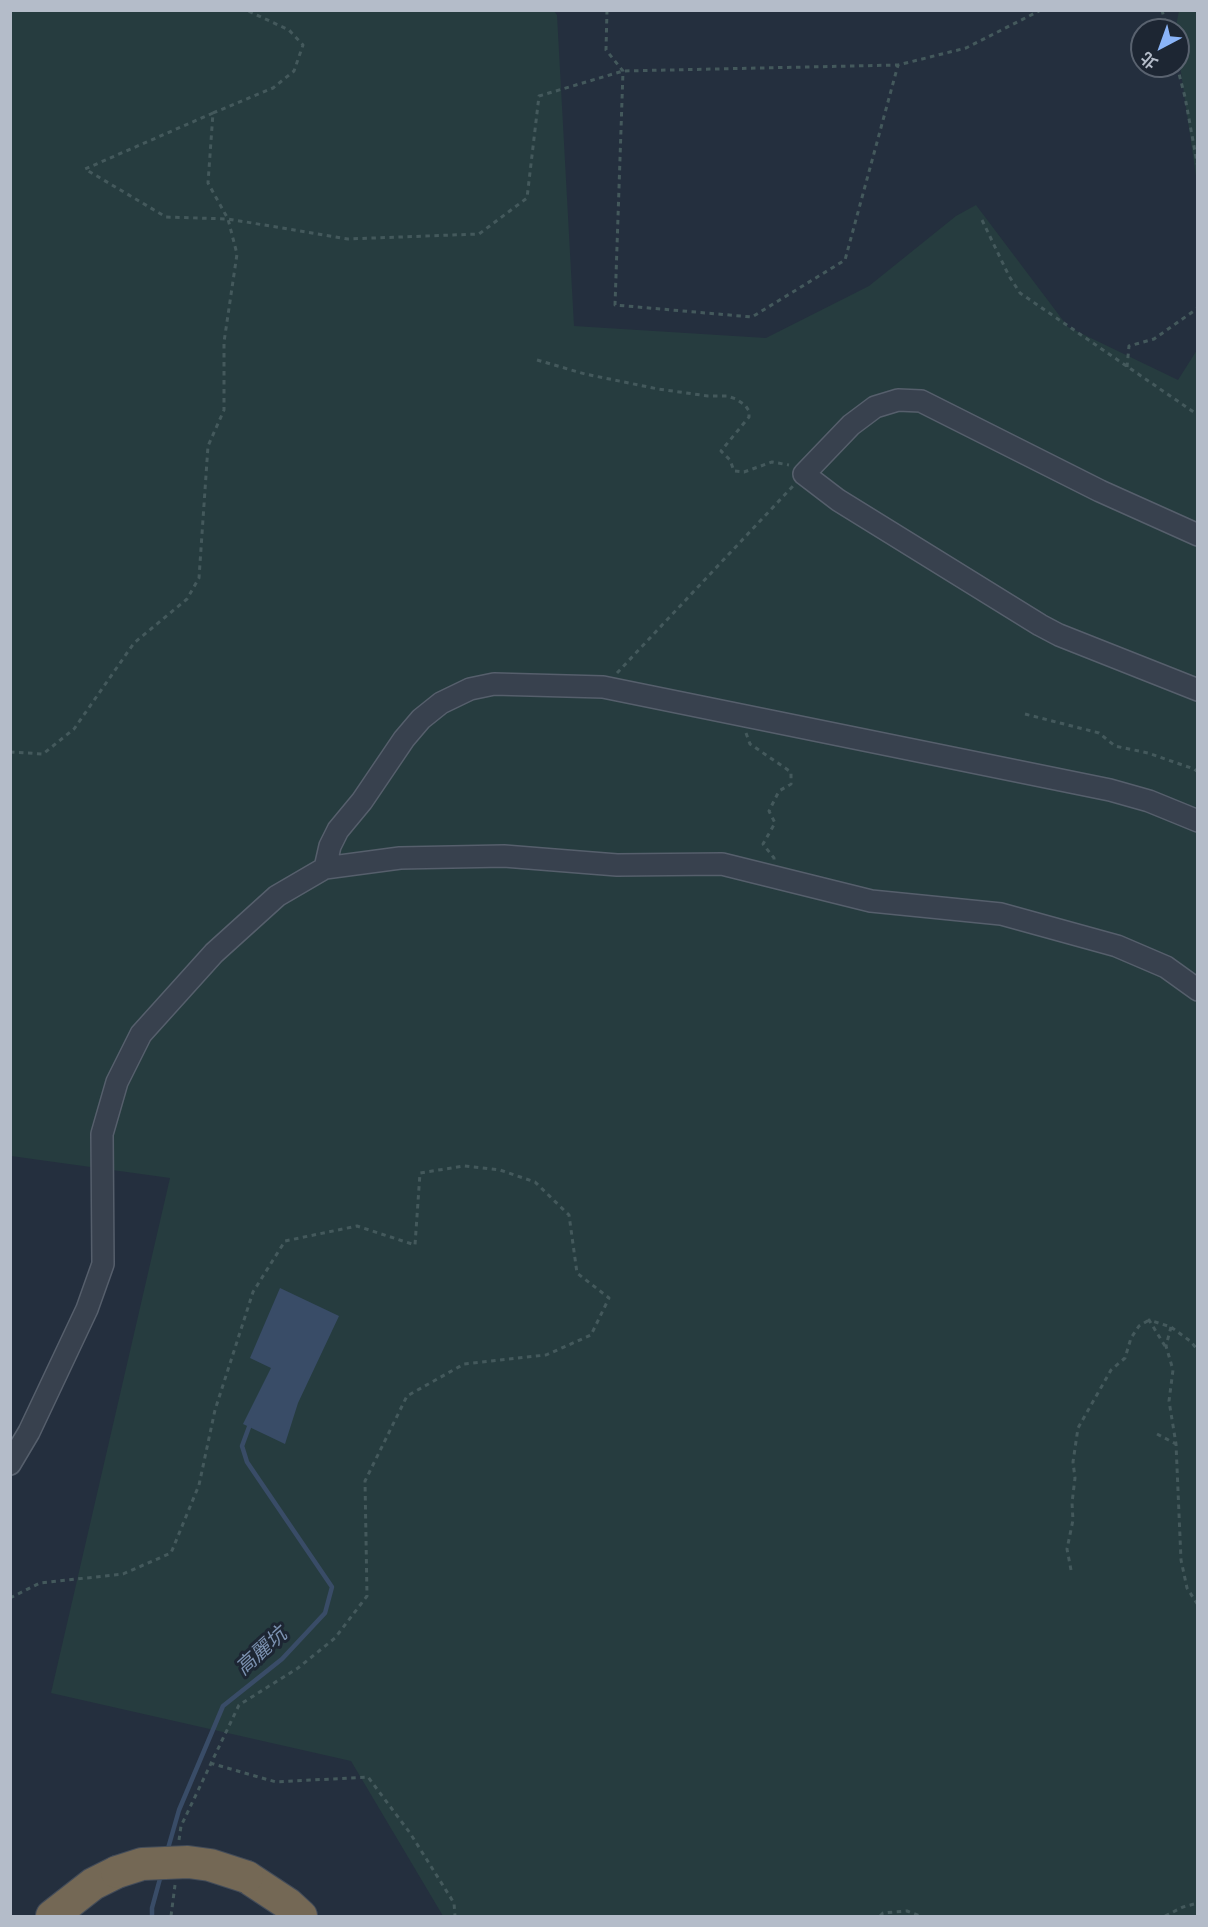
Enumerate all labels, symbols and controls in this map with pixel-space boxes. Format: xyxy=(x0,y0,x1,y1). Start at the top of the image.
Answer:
north arrow xyxy=(1130,18,1190,78)
text: 北 xyxy=(1136,47,1162,74)
water label: 高麗坑 xyxy=(232,1623,292,1681)

